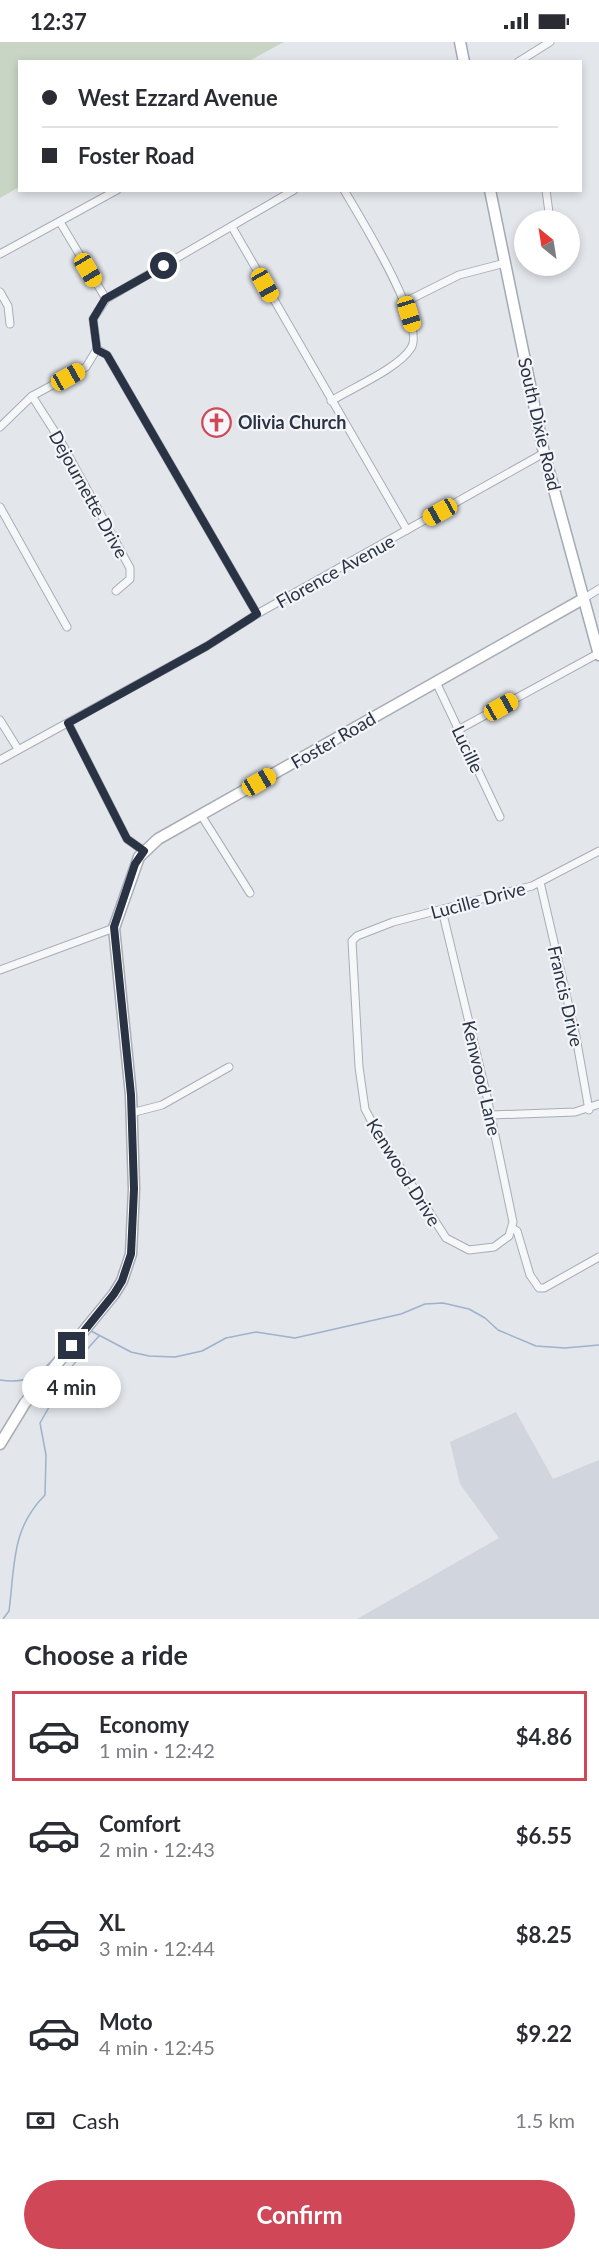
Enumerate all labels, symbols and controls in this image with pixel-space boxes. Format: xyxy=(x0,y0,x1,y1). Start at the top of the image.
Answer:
text: 12:37 xyxy=(30,8,87,35)
text: West Ezzard Avenue xyxy=(78,84,278,111)
text: Foster Road xyxy=(78,142,194,169)
north arrow xyxy=(514,210,580,276)
map controls xyxy=(514,210,580,276)
car xyxy=(71,250,105,290)
route start xyxy=(150,252,177,279)
car xyxy=(248,265,282,305)
car xyxy=(395,294,423,334)
street label: South Dixie Road xyxy=(514,355,566,493)
car xyxy=(48,360,88,394)
church icon: Olivia Church xyxy=(201,406,233,438)
place label: Olivia Church xyxy=(238,411,347,433)
street label: Dejournette Drive xyxy=(45,426,133,562)
car xyxy=(420,495,460,529)
street label: Florence Avenue xyxy=(272,529,398,613)
car xyxy=(481,690,521,724)
street label: Foster Road xyxy=(287,707,379,773)
street label: Lucille xyxy=(448,722,488,776)
car xyxy=(239,765,279,799)
street label: Lucille Drive xyxy=(428,877,528,923)
street label: Francis Drive xyxy=(544,943,588,1049)
street label: Kenwood Lane xyxy=(458,1018,506,1138)
street label: Kenwood Drive xyxy=(362,1114,446,1230)
route end xyxy=(58,1332,85,1359)
callout: 4 min xyxy=(22,1367,122,1409)
text: 4 min xyxy=(47,1375,96,1399)
text: Choose a ride xyxy=(24,1638,188,1671)
icon: car xyxy=(27,1709,81,1763)
text: Economy xyxy=(99,1711,189,1738)
text: $4.86 xyxy=(516,1723,572,1750)
text: 1 min · 12:42 xyxy=(99,1738,215,1762)
icon: car xyxy=(27,1808,81,1862)
text: Comfort xyxy=(99,1810,181,1837)
text: $6.55 xyxy=(516,1822,572,1849)
text: 2 min · 12:43 xyxy=(99,1837,215,1861)
icon: car xyxy=(27,1907,81,1961)
text: XL xyxy=(99,1909,125,1936)
text: $8.25 xyxy=(516,1921,572,1948)
text: 3 min · 12:44 xyxy=(99,1936,215,1960)
icon: car xyxy=(27,2006,81,2060)
text: Moto xyxy=(99,2008,153,2035)
text: $9.22 xyxy=(516,2020,572,2047)
text: 4 min · 12:45 xyxy=(99,2035,215,2059)
icon: cash xyxy=(24,2104,57,2137)
text: Cash xyxy=(72,2107,119,2134)
text: 1.5 km xyxy=(515,2108,575,2132)
button: Confirm xyxy=(24,2180,575,2249)

